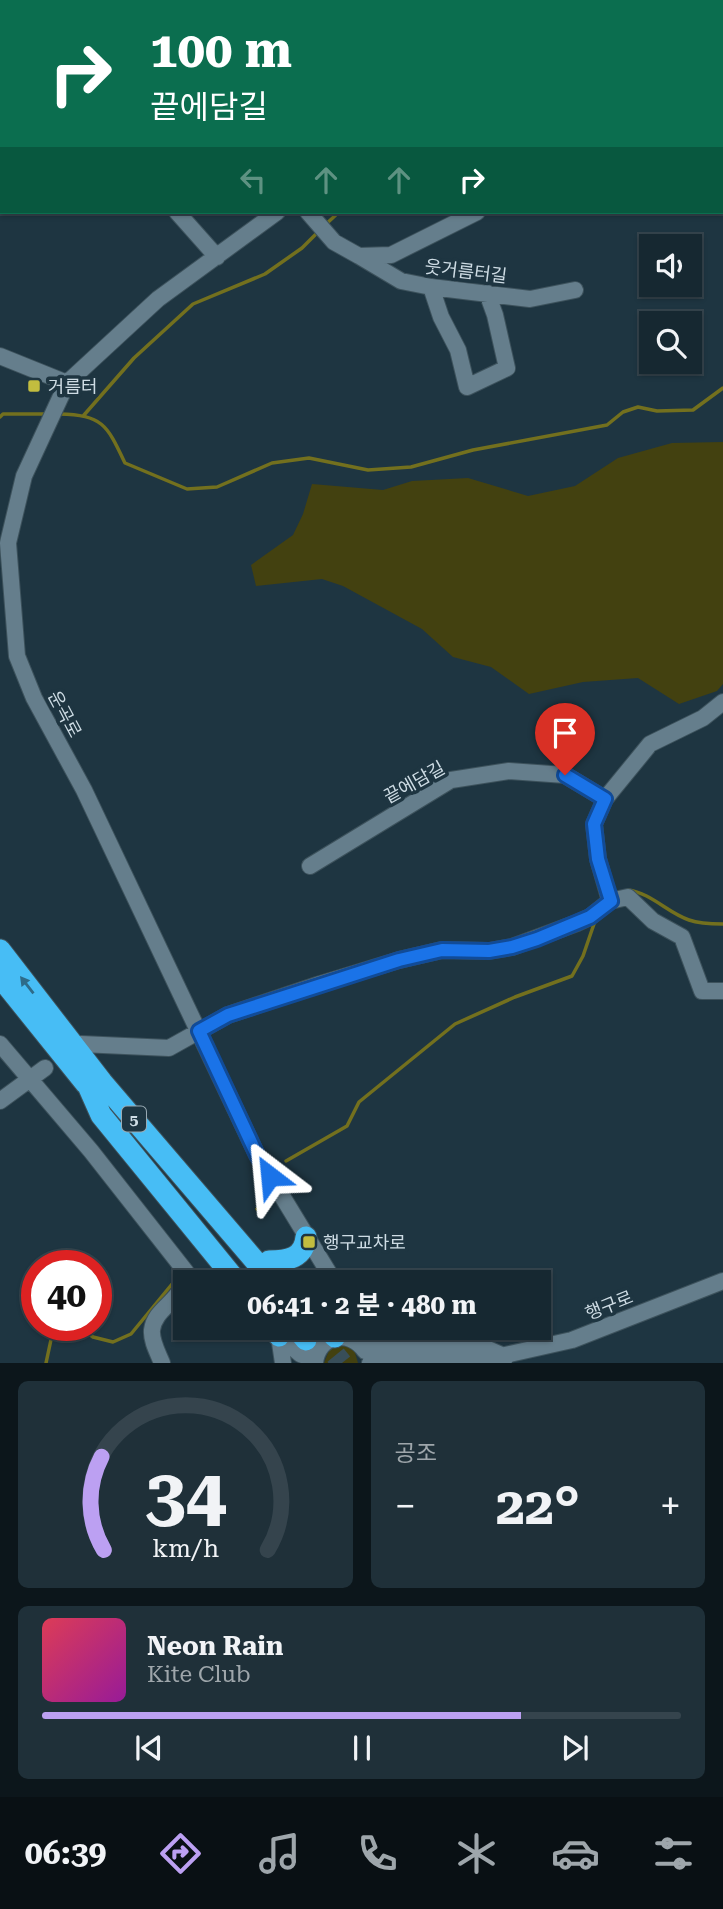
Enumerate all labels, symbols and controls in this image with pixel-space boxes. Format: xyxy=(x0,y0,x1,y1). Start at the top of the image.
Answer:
text: 100 m xyxy=(150,22,292,79)
icon: right xyxy=(35,28,126,119)
text: 끝에담길 xyxy=(150,88,268,126)
icon: left xyxy=(234,161,272,199)
icon: ahead xyxy=(307,161,345,199)
icon: ahead xyxy=(380,161,418,199)
icon: right xyxy=(453,161,491,199)
map controls xyxy=(639,234,702,374)
button: sound xyxy=(639,234,702,297)
street label: 웃거름터길 xyxy=(424,256,508,286)
button: search xyxy=(639,311,702,374)
place label: 거름터 xyxy=(48,376,98,397)
marker: 거름터 xyxy=(26,378,42,394)
street label: 운곡로 xyxy=(44,687,86,741)
pin xyxy=(535,703,595,775)
icon: arrive xyxy=(546,714,584,752)
street label: 끝에담길 xyxy=(380,757,448,807)
one-way arrow xyxy=(20,977,35,995)
road number: 5 xyxy=(122,1106,146,1132)
position arrow xyxy=(233,1139,307,1213)
place label: 행구교차로 xyxy=(323,1232,406,1253)
marker: 행구교차로 xyxy=(301,1234,317,1250)
speed limit sign: 40 xyxy=(21,1250,112,1341)
street label: 행구로 xyxy=(582,1286,636,1324)
text: 06:41 · 2 분 · 480 m xyxy=(247,1290,477,1320)
text: 공조 xyxy=(395,1440,437,1467)
text: 34 xyxy=(144,1454,226,1539)
text: 22° xyxy=(496,1476,580,1537)
text: − xyxy=(395,1484,416,1528)
text: + xyxy=(660,1484,681,1528)
text: km/h xyxy=(152,1534,219,1563)
text: Neon Rain xyxy=(147,1631,283,1661)
text: Kite Club xyxy=(147,1661,251,1688)
icon: previous xyxy=(130,1729,168,1767)
icon: pause xyxy=(343,1729,381,1767)
icon: next xyxy=(556,1729,594,1767)
icon: directions xyxy=(156,1829,205,1878)
icon: music xyxy=(255,1829,304,1878)
icon: phone xyxy=(353,1829,402,1878)
icon: climate xyxy=(452,1829,501,1878)
icon: car xyxy=(551,1829,600,1878)
icon: filters xyxy=(649,1829,698,1878)
text: 06:39 xyxy=(25,1834,107,1872)

